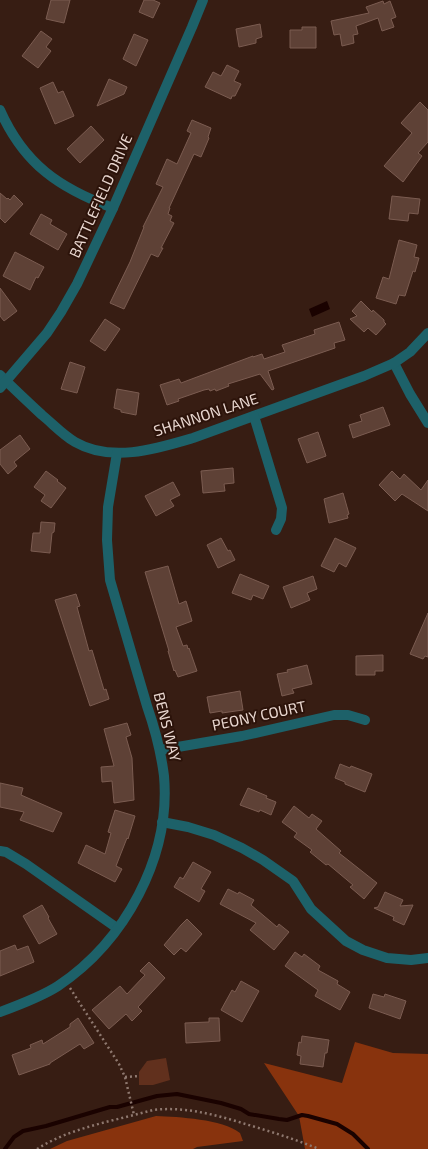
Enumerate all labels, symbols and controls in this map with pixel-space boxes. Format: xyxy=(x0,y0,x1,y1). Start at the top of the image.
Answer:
street label: BATTLEFIELD DRIVE xyxy=(65,131,135,260)
street label: SHANNON LANE xyxy=(151,389,260,439)
street label: BENS WAY xyxy=(151,690,185,764)
street label: PEONY COURT xyxy=(210,696,308,734)

